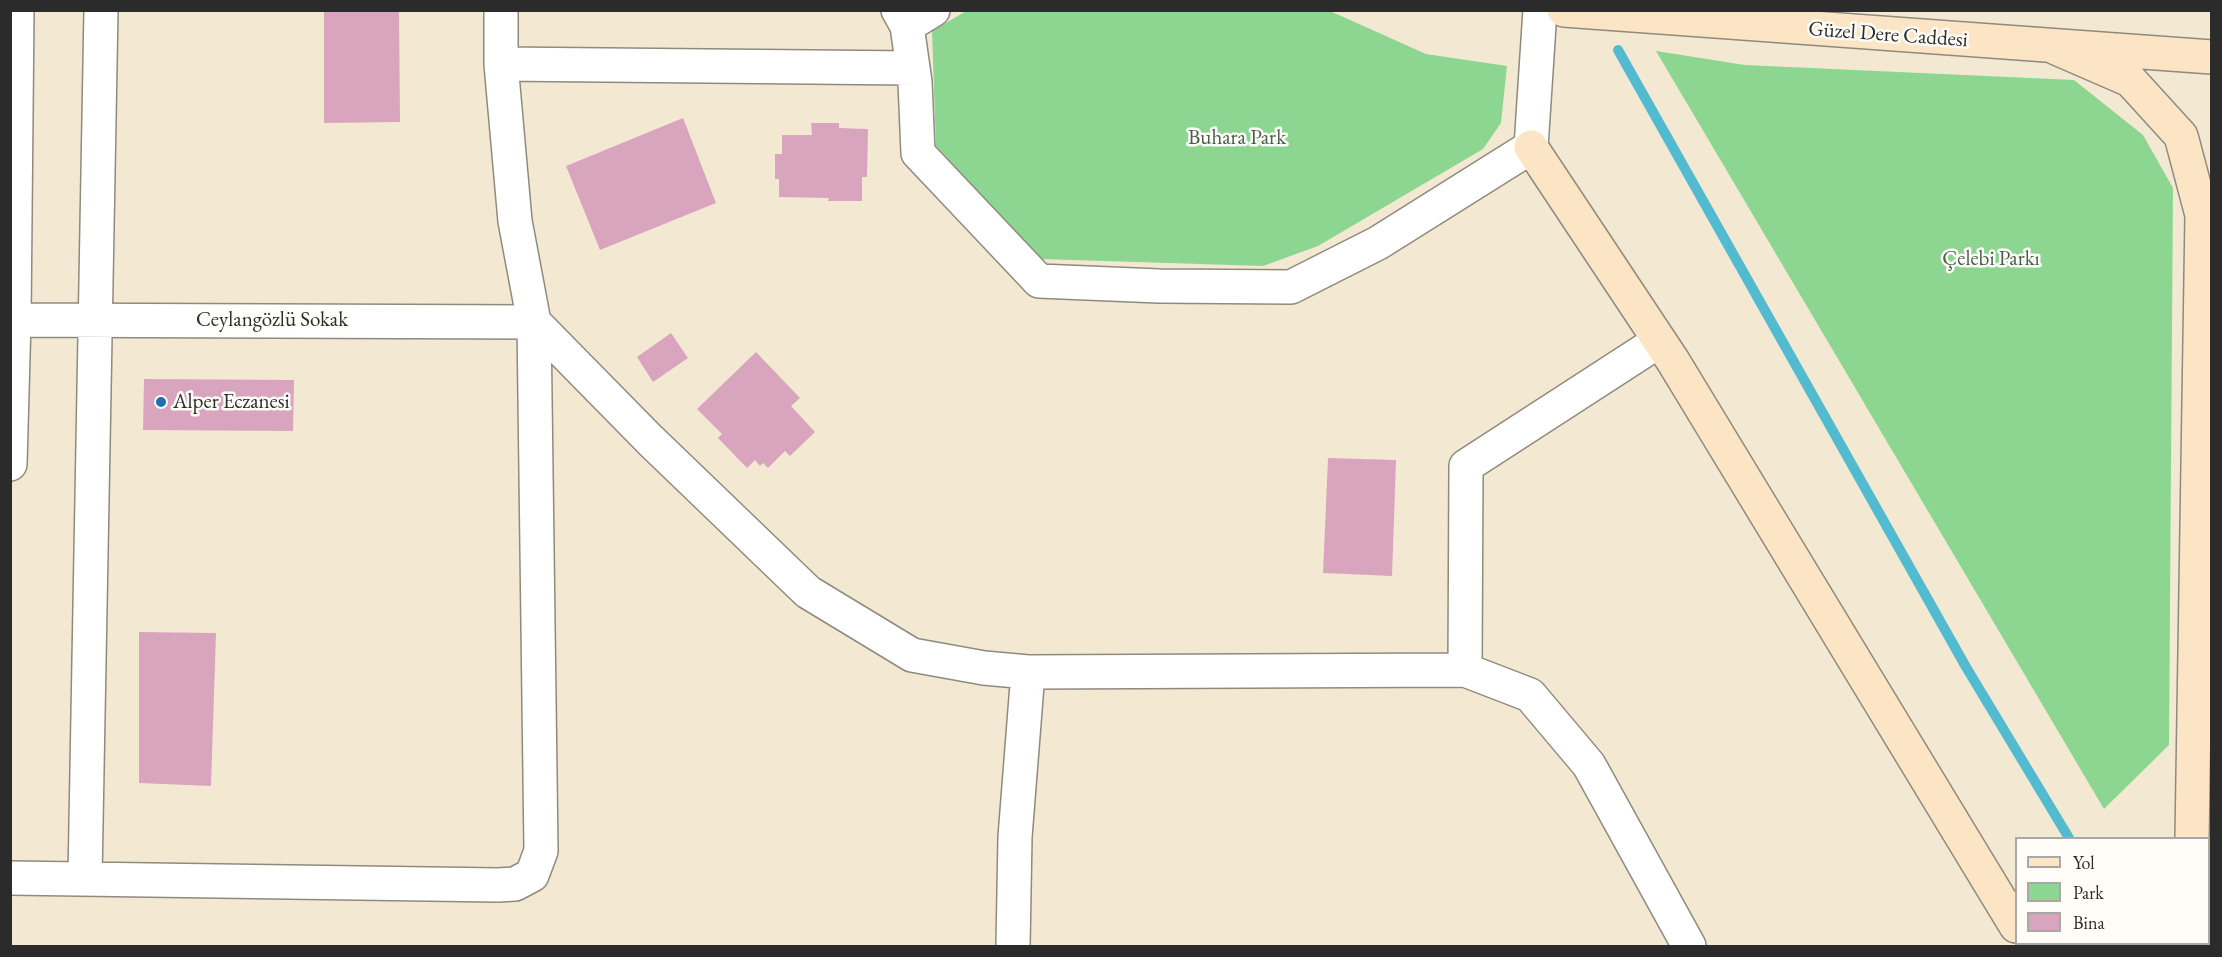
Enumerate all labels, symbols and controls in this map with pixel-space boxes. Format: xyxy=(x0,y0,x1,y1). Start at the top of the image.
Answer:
street label: Güzel Dere Caddesi xyxy=(1807,17,1969,53)
park label: Buhara Park xyxy=(1188,125,1286,151)
park label: Çelebi Parkı xyxy=(1942,246,2040,272)
street label: Ceylangözlü Sokak xyxy=(196,307,348,333)
place label: Alper Eczanesi xyxy=(173,389,290,415)
marker: Alper Eczanesi xyxy=(154,395,168,409)
legend xyxy=(2015,837,2210,945)
text: Yol xyxy=(2073,851,2095,874)
text: Park xyxy=(2073,881,2104,904)
text: Bina xyxy=(2073,911,2105,934)

